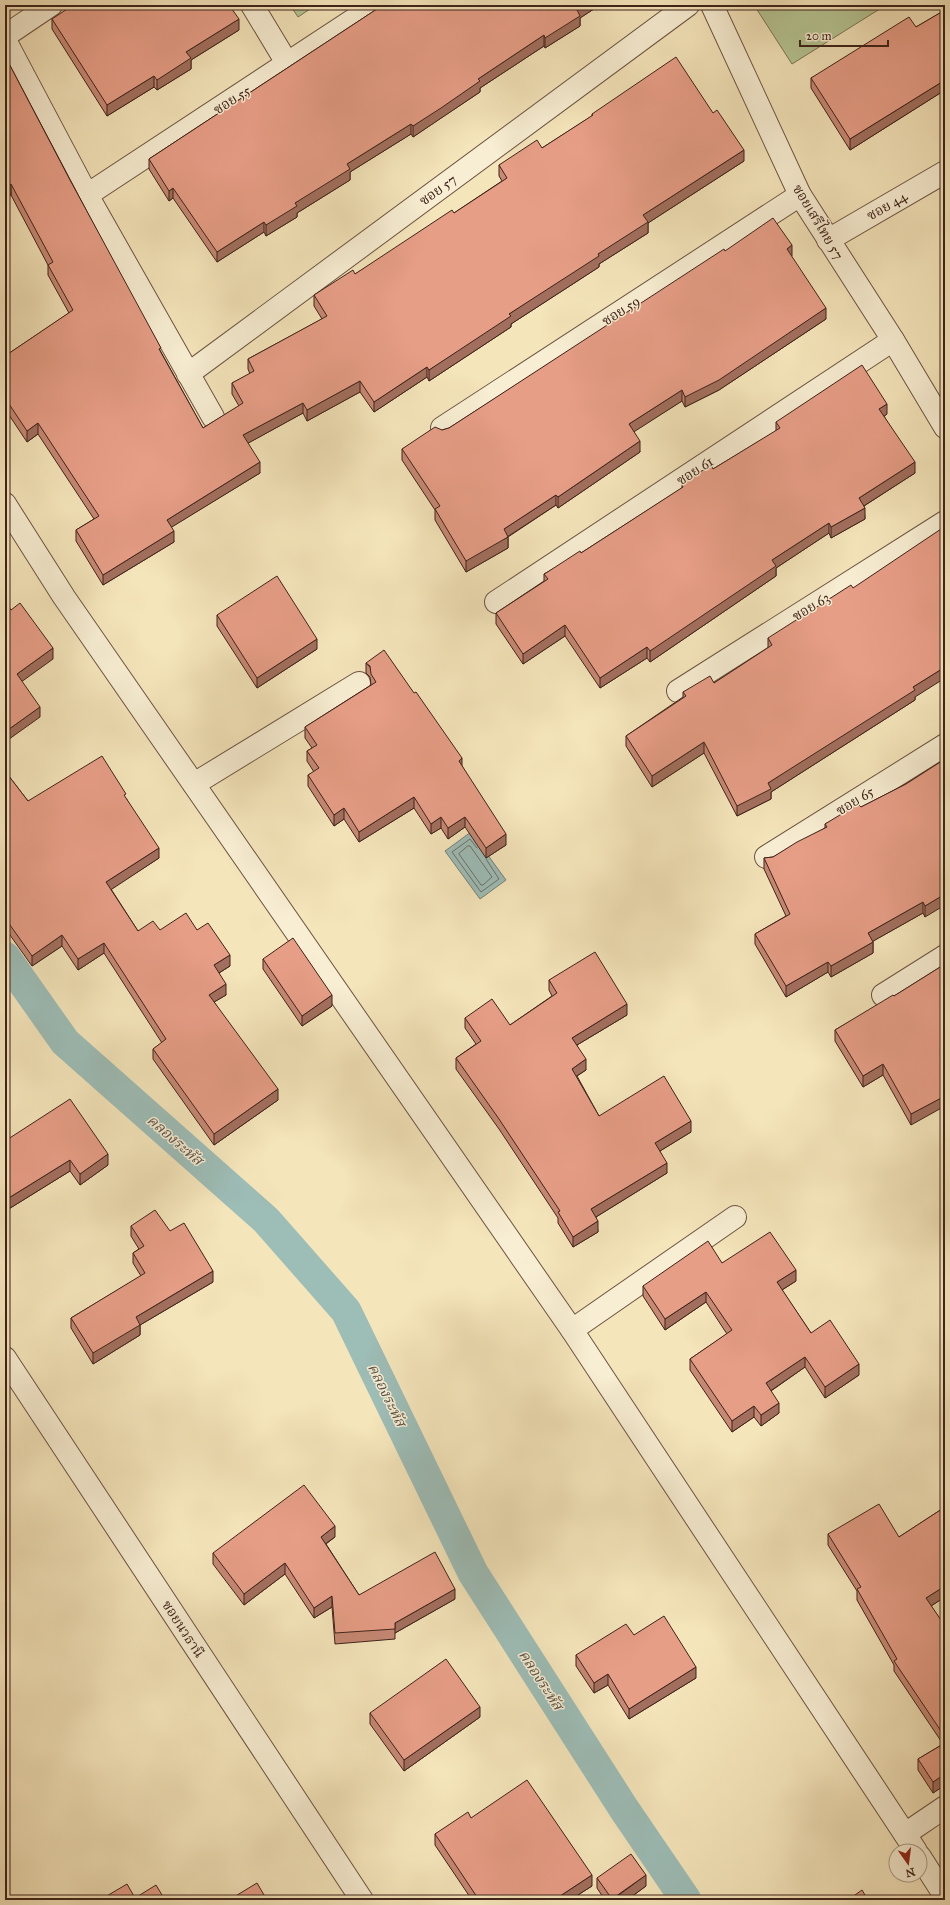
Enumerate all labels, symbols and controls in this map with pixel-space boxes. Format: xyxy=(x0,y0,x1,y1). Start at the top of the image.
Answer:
scale bar xyxy=(800,22,888,48)
text: 20 m xyxy=(806,29,832,43)
street label: ซอย 55 xyxy=(210,81,254,118)
street label: ซอย 57 xyxy=(416,171,460,209)
street label: ซอยเสรีไทย 57 xyxy=(789,180,849,263)
street label: ซอย 44 xyxy=(864,187,911,224)
street label: ซอย 59 xyxy=(599,292,643,330)
street label: ซอย 61 xyxy=(673,453,717,489)
street label: ซอย 63 xyxy=(789,589,833,625)
street label: ซอย 65 xyxy=(833,782,878,819)
water label: คลองระหัส xyxy=(143,1111,208,1170)
water label: คลองระหัส xyxy=(364,1361,411,1431)
street label: ซอยนวธานี xyxy=(158,1597,208,1661)
water label: คลองระหัส xyxy=(515,1647,568,1715)
north arrow xyxy=(888,1843,928,1883)
text: N xyxy=(904,1865,916,1880)

